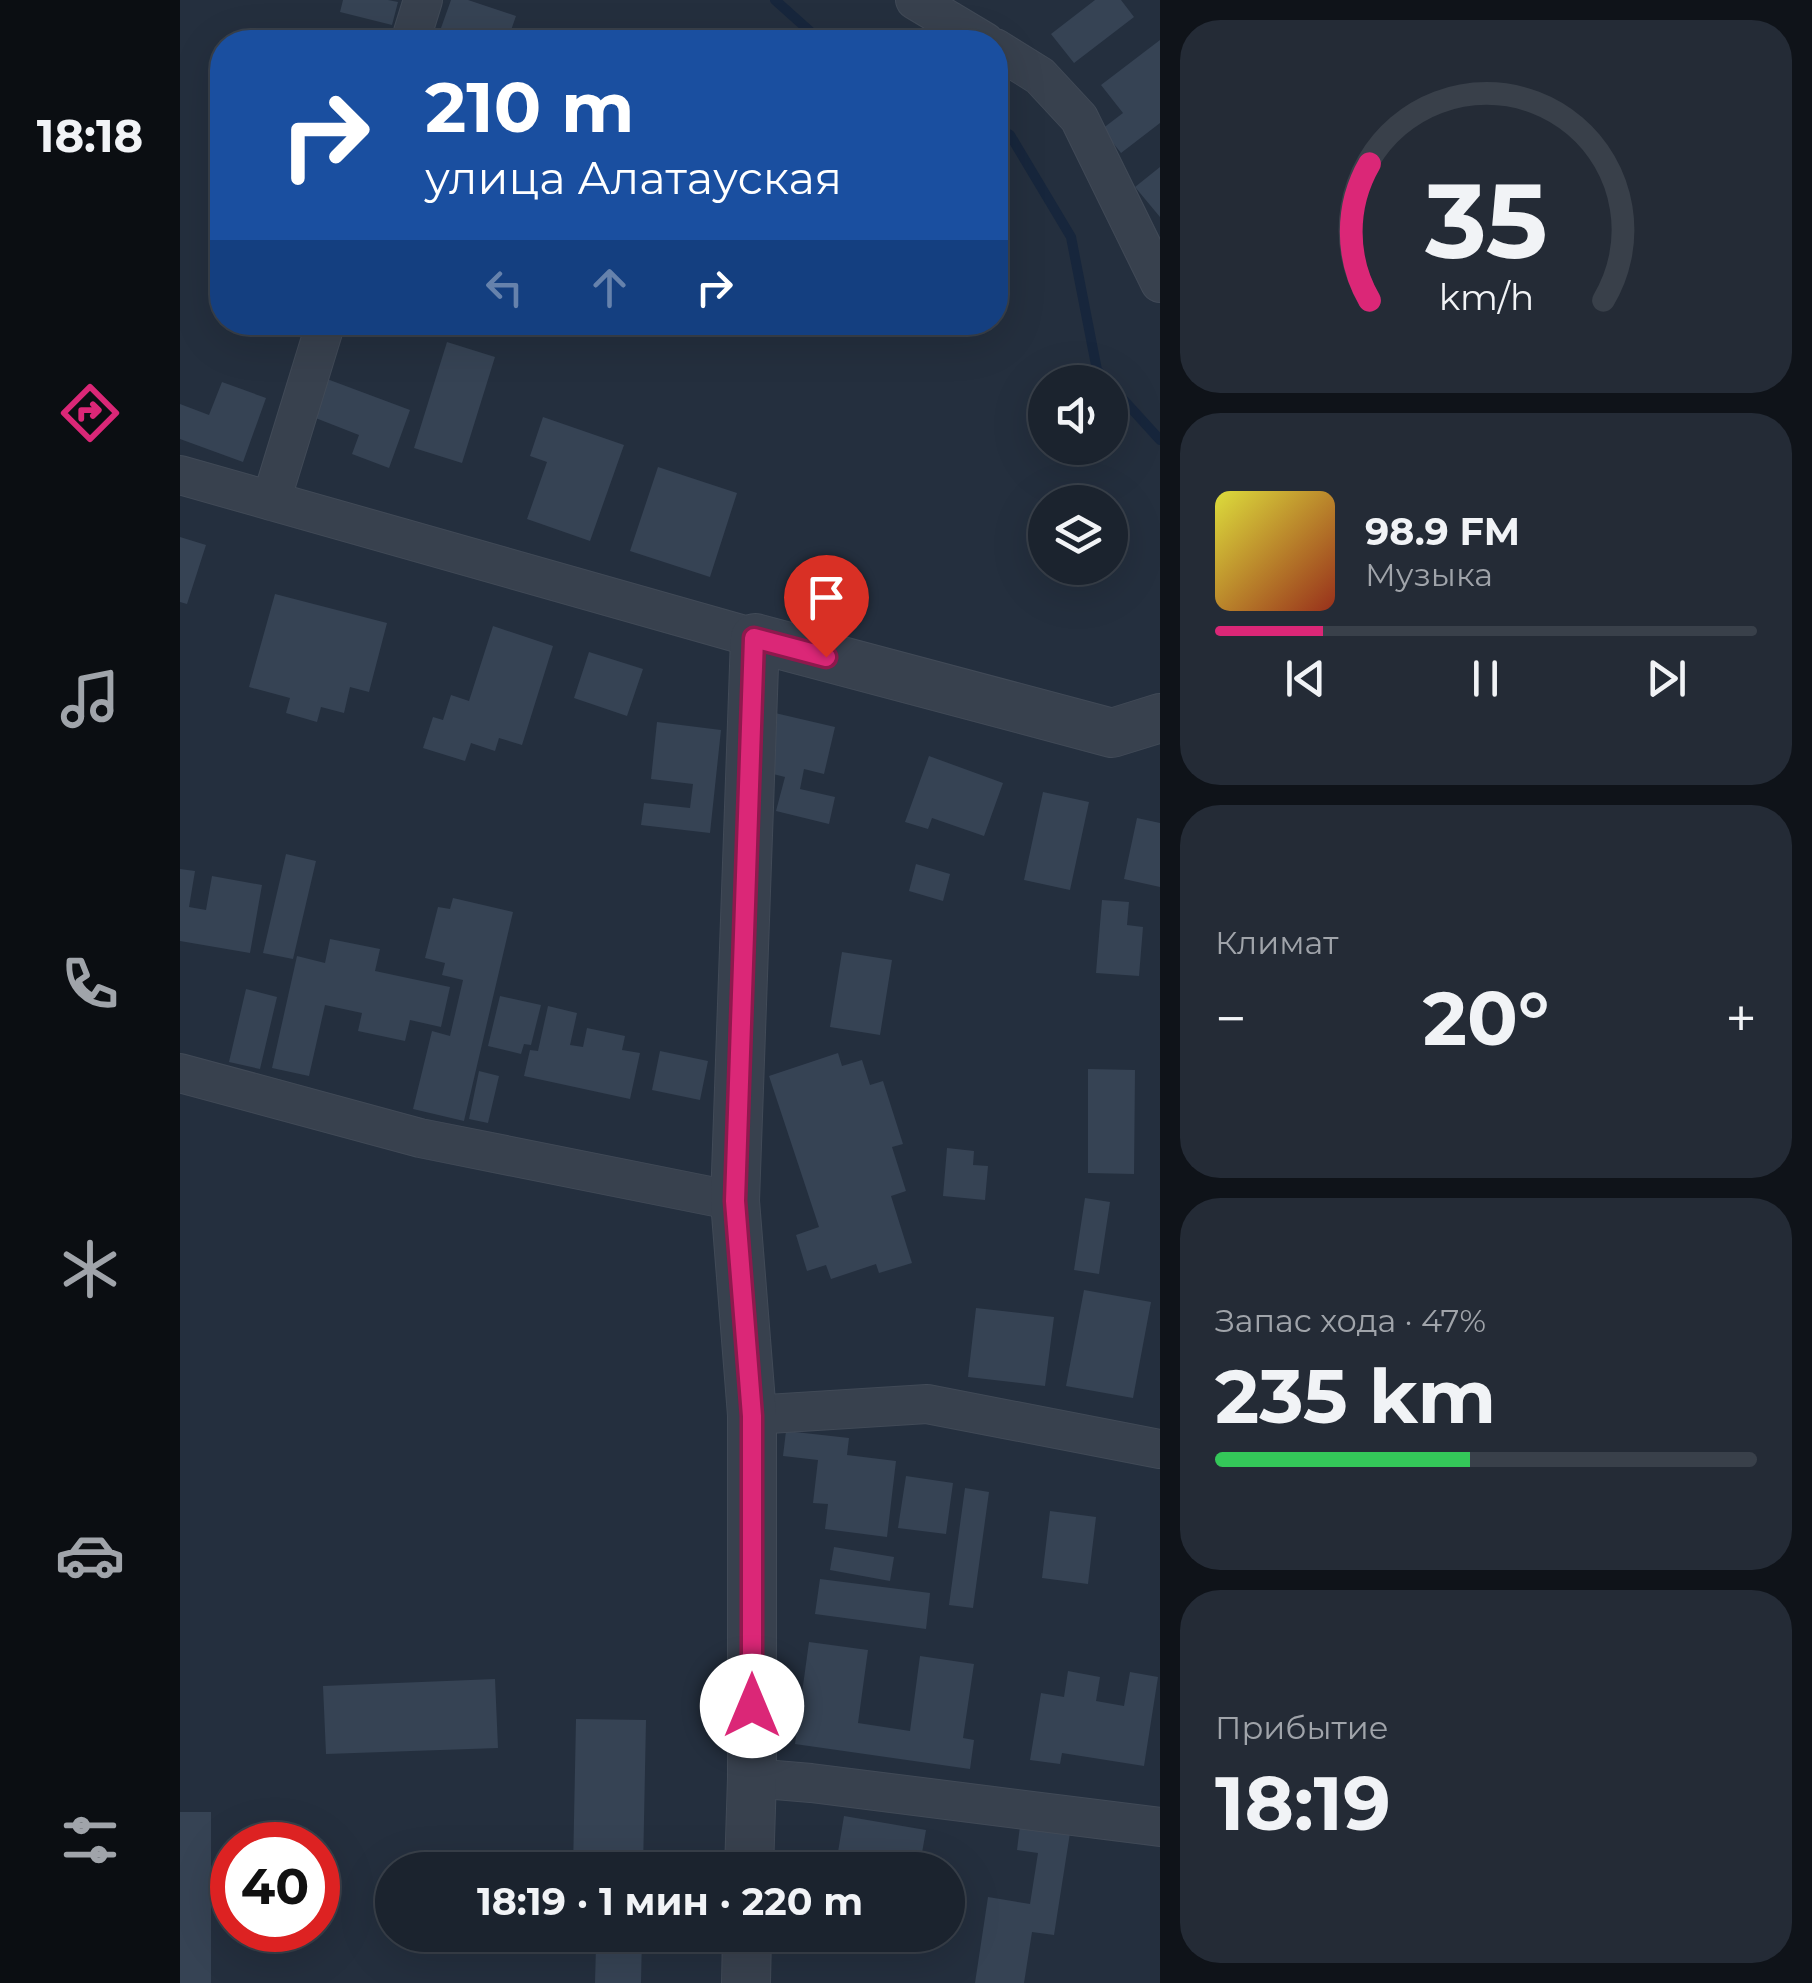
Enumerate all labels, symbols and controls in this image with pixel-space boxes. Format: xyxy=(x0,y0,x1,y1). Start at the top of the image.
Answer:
text: 210 m xyxy=(425,64,635,150)
icon: right xyxy=(260,70,390,200)
text: 18:18 xyxy=(37,108,143,163)
text: улица Алатауская xyxy=(425,150,842,205)
text: 35 xyxy=(1424,157,1547,284)
icon: left xyxy=(477,260,532,315)
icon: ahead xyxy=(582,260,637,315)
icon: right xyxy=(687,260,742,315)
text: km/h xyxy=(1438,275,1534,319)
map controls xyxy=(1028,365,1128,585)
button: sound xyxy=(1028,365,1128,465)
icon: directions xyxy=(55,378,125,448)
button: layers xyxy=(1028,485,1128,585)
text: 98.9 FM xyxy=(1365,508,1520,555)
pin xyxy=(784,555,869,658)
text: Музыка xyxy=(1365,555,1493,594)
icon: arrive xyxy=(799,570,854,625)
icon: previous xyxy=(1278,651,1333,706)
icon: pause xyxy=(1458,651,1513,706)
icon: next xyxy=(1639,651,1694,706)
icon: music xyxy=(55,664,125,734)
text: Климат xyxy=(1215,923,1338,962)
icon: phone xyxy=(55,949,125,1019)
text: 20° xyxy=(1423,972,1549,1064)
text: − xyxy=(1215,985,1247,1052)
text: + xyxy=(1725,985,1757,1052)
icon: climate xyxy=(55,1234,125,1304)
text: Запас хода · 47% xyxy=(1215,1301,1486,1340)
text: 235 km xyxy=(1215,1350,1496,1442)
icon: car xyxy=(55,1520,125,1590)
position arrow xyxy=(700,1654,804,1758)
text: Прибытие xyxy=(1215,1708,1389,1747)
text: 18:19 xyxy=(1215,1757,1391,1849)
icon: filters xyxy=(55,1805,125,1875)
speed limit sign: 40 xyxy=(210,1822,340,1952)
text: 18:19 · 1 мин · 220 m xyxy=(477,1878,863,1925)

